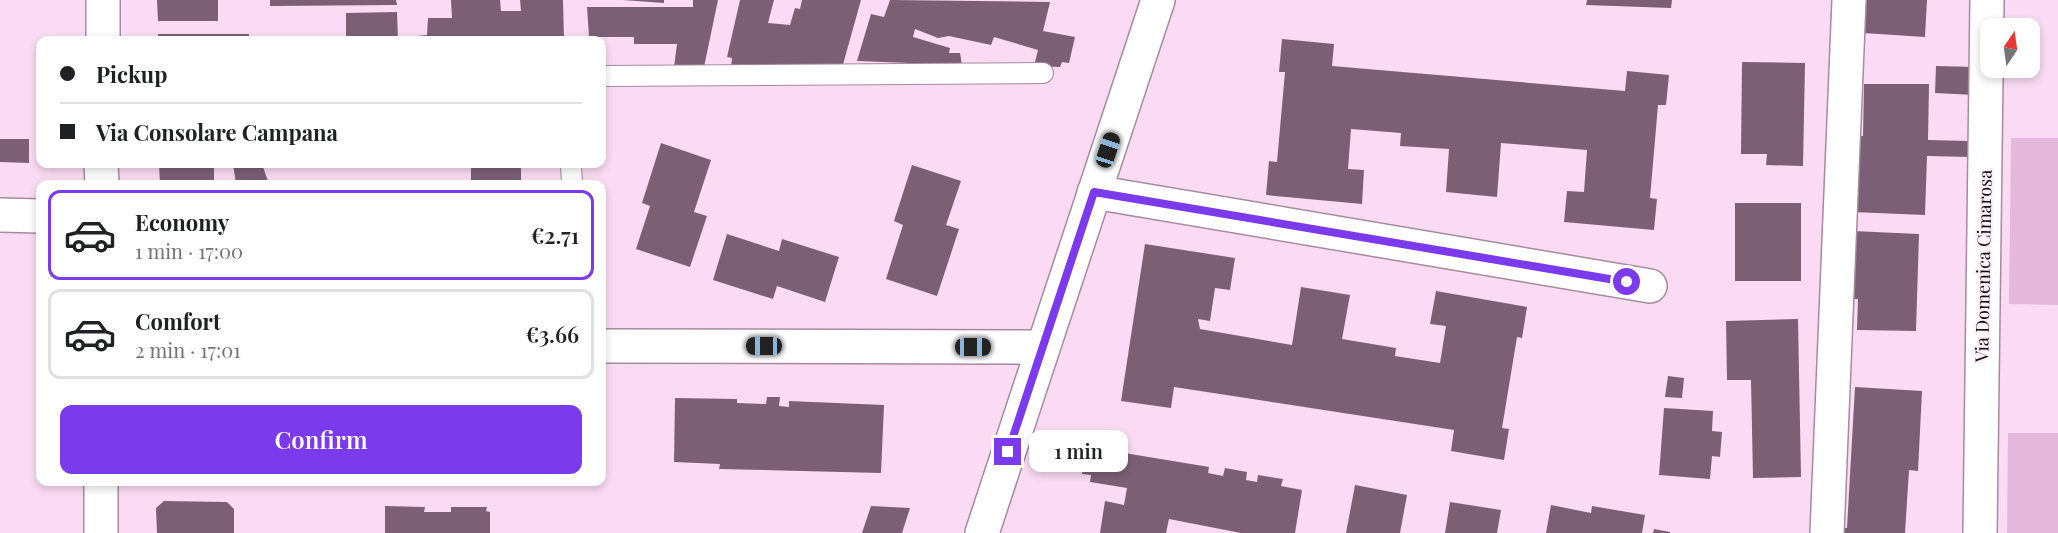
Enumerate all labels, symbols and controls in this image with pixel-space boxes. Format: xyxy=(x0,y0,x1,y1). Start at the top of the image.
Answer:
north arrow xyxy=(1980,18,2040,78)
map controls xyxy=(1980,18,2040,78)
text: Pickup xyxy=(96,59,167,89)
text: Via Consolare Campana xyxy=(96,117,338,147)
car xyxy=(1094,130,1122,170)
street label: Via Domenica Cimarosa xyxy=(1969,170,1997,363)
text: Economy xyxy=(135,207,229,237)
icon: car xyxy=(63,208,117,262)
text: €2.71 xyxy=(531,220,579,250)
text: 1 min · 17:00 xyxy=(135,237,243,264)
route start xyxy=(1613,268,1640,295)
text: Comfort xyxy=(135,306,221,336)
icon: car xyxy=(63,307,117,361)
text: €3.66 xyxy=(525,319,579,349)
text: 2 min · 17:01 xyxy=(135,336,241,363)
car xyxy=(746,337,782,355)
car xyxy=(955,338,991,356)
button: Confirm xyxy=(60,405,582,474)
callout: 1 min xyxy=(1029,431,1128,473)
text: 1 min xyxy=(1054,437,1103,464)
route end xyxy=(994,438,1021,465)

